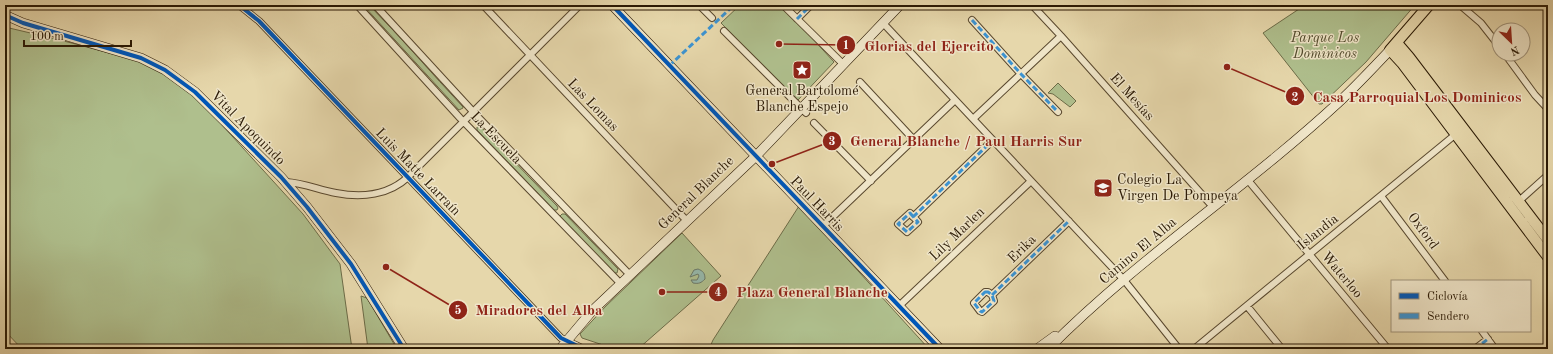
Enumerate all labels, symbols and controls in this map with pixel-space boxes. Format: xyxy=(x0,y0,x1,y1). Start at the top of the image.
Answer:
scale bar xyxy=(24,22,131,48)
north arrow xyxy=(1491,22,1531,62)
text: 100 m xyxy=(30,31,64,43)
park label: Parque Los Dominicos xyxy=(1290,31,1359,61)
callout: Glorias del Ejercito xyxy=(836,32,1001,59)
text: 1 xyxy=(843,40,849,52)
text: Glorias del Ejercito xyxy=(864,40,994,55)
text: N xyxy=(1508,43,1521,57)
place icon: General Bartolomé Blanche Espejo xyxy=(791,59,813,81)
street label: El Mesías xyxy=(1107,71,1157,123)
street label: Las Lomas xyxy=(565,76,621,134)
callout: Casa Parroquial Los Dominicos xyxy=(1285,83,1530,110)
place label: General Bartolomé Blanche Espejo xyxy=(745,84,859,114)
street label: Vital Apoquindo xyxy=(208,88,288,168)
text: Casa Parroquial Los Dominicos xyxy=(1313,91,1521,106)
text: 2 xyxy=(1292,92,1299,104)
street label: La Escuela xyxy=(468,109,524,167)
street label: Luis Matte Larraín xyxy=(373,126,463,219)
callout: General Blanche / Paul Harris Sur xyxy=(822,127,1090,154)
text: General Blanche / Paul Harris Sur xyxy=(850,135,1082,150)
text: 3 xyxy=(829,136,836,148)
street label: General Blanche xyxy=(656,154,736,232)
place label: Colegio La Virgen De Pompeya xyxy=(1117,173,1238,203)
street label: Paul Harris xyxy=(788,174,846,234)
school or university icon: Colegio La Virgen De Pompeya xyxy=(1092,177,1114,199)
street label: Lily Marlen xyxy=(927,204,988,264)
street label: Oxford xyxy=(1405,210,1441,252)
street label: Islandia xyxy=(1295,211,1341,252)
street label: Camino El Alba xyxy=(1097,215,1179,287)
street label: Erika xyxy=(1005,232,1039,266)
street label: Waterloo xyxy=(1319,249,1365,301)
callout: Plaza General Blanche xyxy=(708,279,895,306)
legend xyxy=(1391,280,1531,332)
text: Plaza General Blanche xyxy=(736,286,888,301)
text: 4 xyxy=(715,287,722,299)
text: Ciclovía xyxy=(1427,291,1468,303)
callout: Miradores del Alba xyxy=(448,296,611,323)
text: 5 xyxy=(455,304,462,317)
text: Miradores del Alba xyxy=(475,304,603,319)
text: Sendero xyxy=(1427,311,1469,323)

